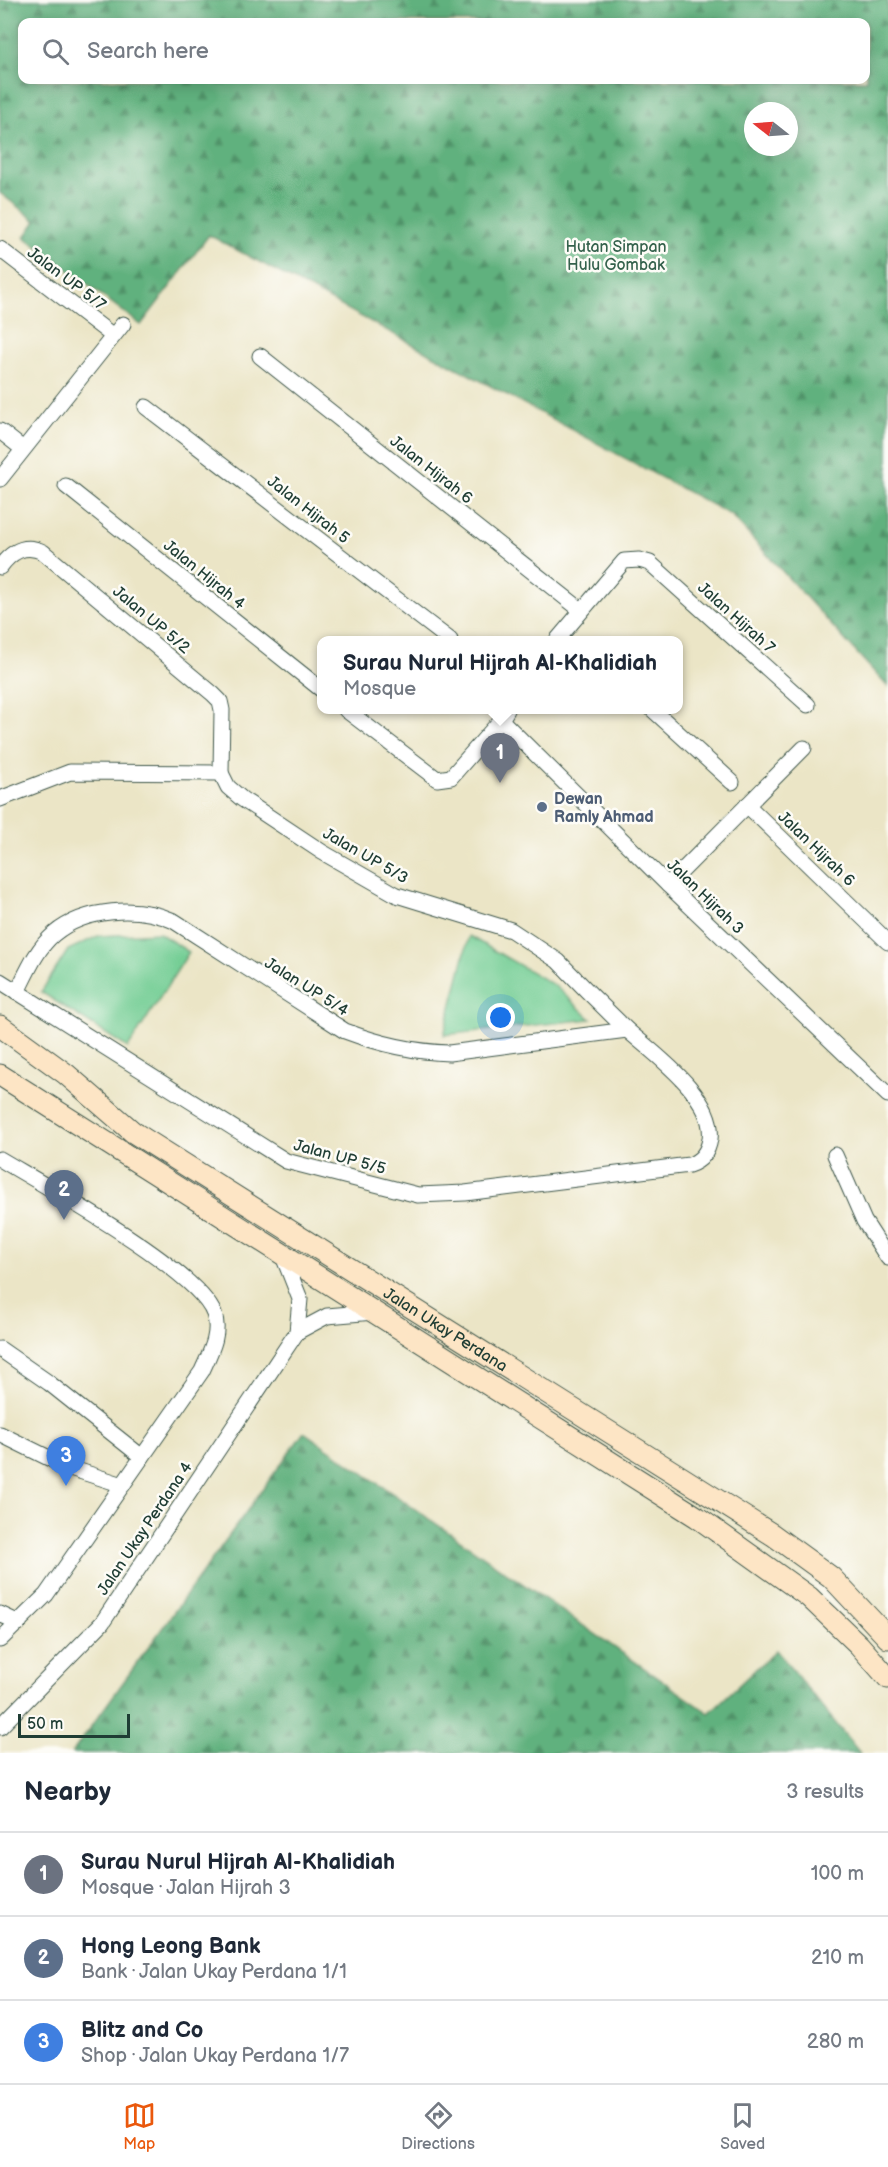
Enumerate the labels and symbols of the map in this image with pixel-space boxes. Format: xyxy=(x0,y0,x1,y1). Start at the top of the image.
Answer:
north arrow xyxy=(744,102,798,156)
park label: Hutan Simpan Hulu Gombak xyxy=(565,238,667,275)
street label: Jalan UP 5/7 xyxy=(23,244,109,315)
street label: Jalan Hijrah 6 xyxy=(386,432,476,508)
street label: Jalan Hijrah 5 xyxy=(263,472,353,548)
street label: Jalan Hijrah 4 xyxy=(159,536,249,614)
street label: Jalan Hijrah 7 xyxy=(693,578,779,658)
street label: Jalan UP 5/2 xyxy=(109,582,194,658)
pin: 1 xyxy=(480,734,520,783)
place label: Dewan Ramly Ahmad xyxy=(554,790,654,827)
marker: Dewan Ramly Ahmad xyxy=(535,800,549,814)
street label: Jalan Hijrah 6 xyxy=(774,808,859,891)
street label: Jalan UP 5/3 xyxy=(319,824,411,888)
street label: Jalan Hijrah 3 xyxy=(662,856,748,939)
street label: Jalan UP 5/4 xyxy=(261,954,352,1021)
your location xyxy=(486,1003,515,1032)
street label: Jalan UP 5/5 xyxy=(291,1136,388,1179)
pin: 2 xyxy=(44,1170,84,1220)
street label: Jalan Ukay Perdana xyxy=(380,1284,511,1376)
pin: 3 xyxy=(46,1436,86,1486)
street label: Jalan Ukay Perdana 4 xyxy=(94,1458,197,1599)
scale bar xyxy=(18,1711,130,1738)

